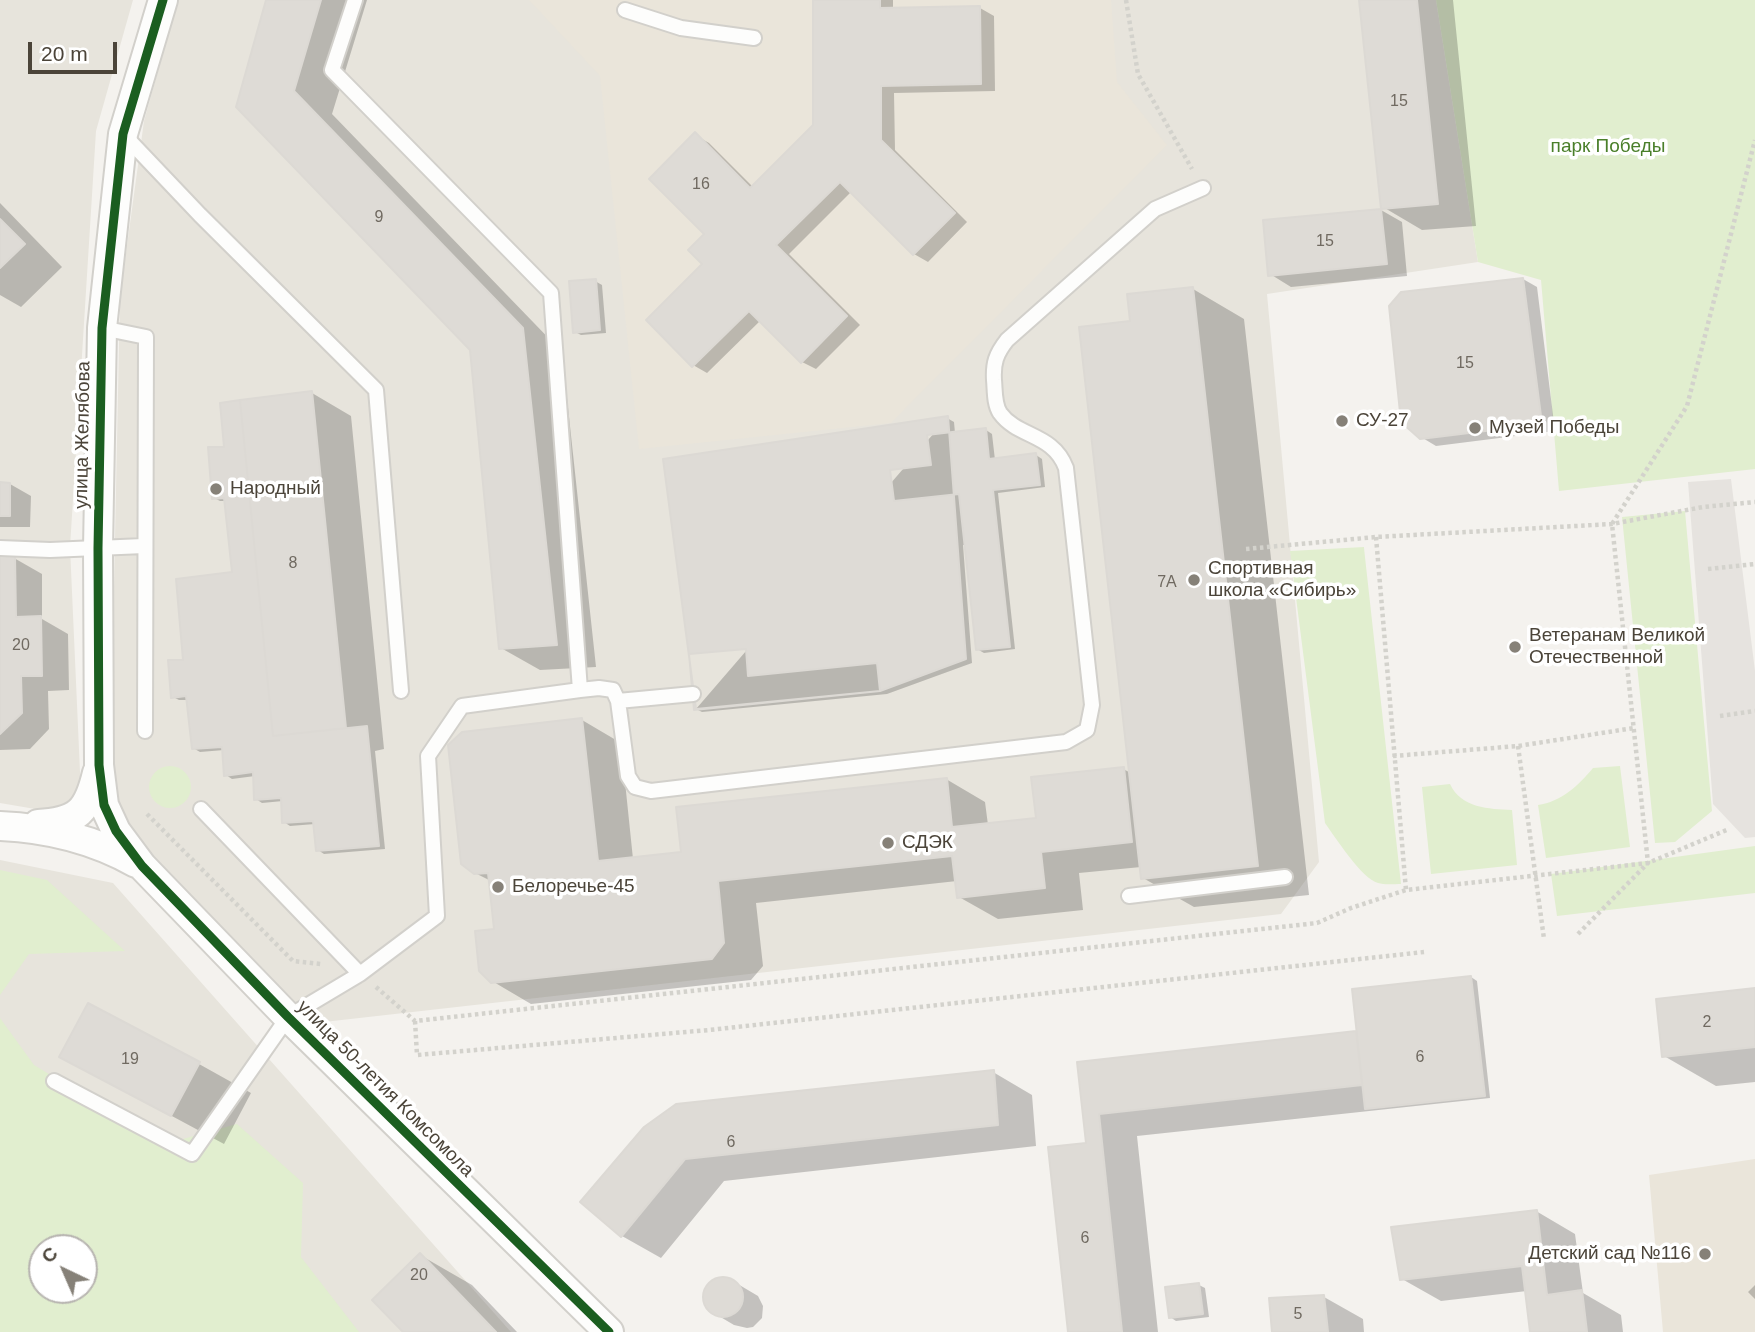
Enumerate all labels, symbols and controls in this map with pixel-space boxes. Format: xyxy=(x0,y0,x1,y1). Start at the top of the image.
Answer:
scale bar xyxy=(32,28,121,72)
text: 20 m xyxy=(41,42,88,65)
house number: 15 xyxy=(1390,92,1408,112)
park label: парк Победы xyxy=(1551,136,1665,158)
house number: 16 xyxy=(692,175,710,195)
house number: 9 xyxy=(375,208,383,228)
house number: 15 xyxy=(1316,232,1334,252)
house number: 15 xyxy=(1456,354,1474,374)
street label: улица Желябова xyxy=(70,361,96,509)
place label: СУ-27 xyxy=(1356,410,1409,432)
marker: СУ-27 xyxy=(1334,413,1350,429)
place label: Музей Победы xyxy=(1489,417,1619,439)
marker: Музей Победы xyxy=(1467,420,1483,436)
place label: Народный xyxy=(230,478,321,500)
marker: Народный xyxy=(208,481,224,497)
house number: 8 xyxy=(289,554,297,574)
place label: Спортивная школа «Сибирь» xyxy=(1208,558,1356,602)
marker: Спортивная школа «Сибирь» xyxy=(1186,572,1202,588)
house number: 7А xyxy=(1157,573,1177,593)
place label: Ветеранам Великой Отечественной xyxy=(1529,625,1705,669)
house number: 20 xyxy=(12,636,30,656)
marker: Ветеранам Великой Отечественной xyxy=(1507,639,1523,655)
place label: СДЭК xyxy=(902,832,953,854)
marker: СДЭК xyxy=(880,835,896,851)
place label: Белоречье-45 xyxy=(512,876,635,898)
marker: Белоречье-45 xyxy=(490,879,506,895)
street label: улица 50-летия Комсомола xyxy=(292,996,478,1182)
house number: 2 xyxy=(1703,1013,1711,1033)
house number: 6 xyxy=(1416,1048,1424,1068)
house number: 19 xyxy=(121,1050,139,1070)
house number: 6 xyxy=(727,1133,735,1153)
house number: 6 xyxy=(1081,1229,1089,1249)
north arrow xyxy=(28,1234,98,1304)
text: С xyxy=(37,1243,62,1267)
place label: Детский сад №116 xyxy=(1528,1243,1691,1265)
marker: Детский сад №116 xyxy=(1697,1246,1713,1262)
house number: 20 xyxy=(410,1266,428,1286)
house number: 5 xyxy=(1294,1305,1302,1325)

